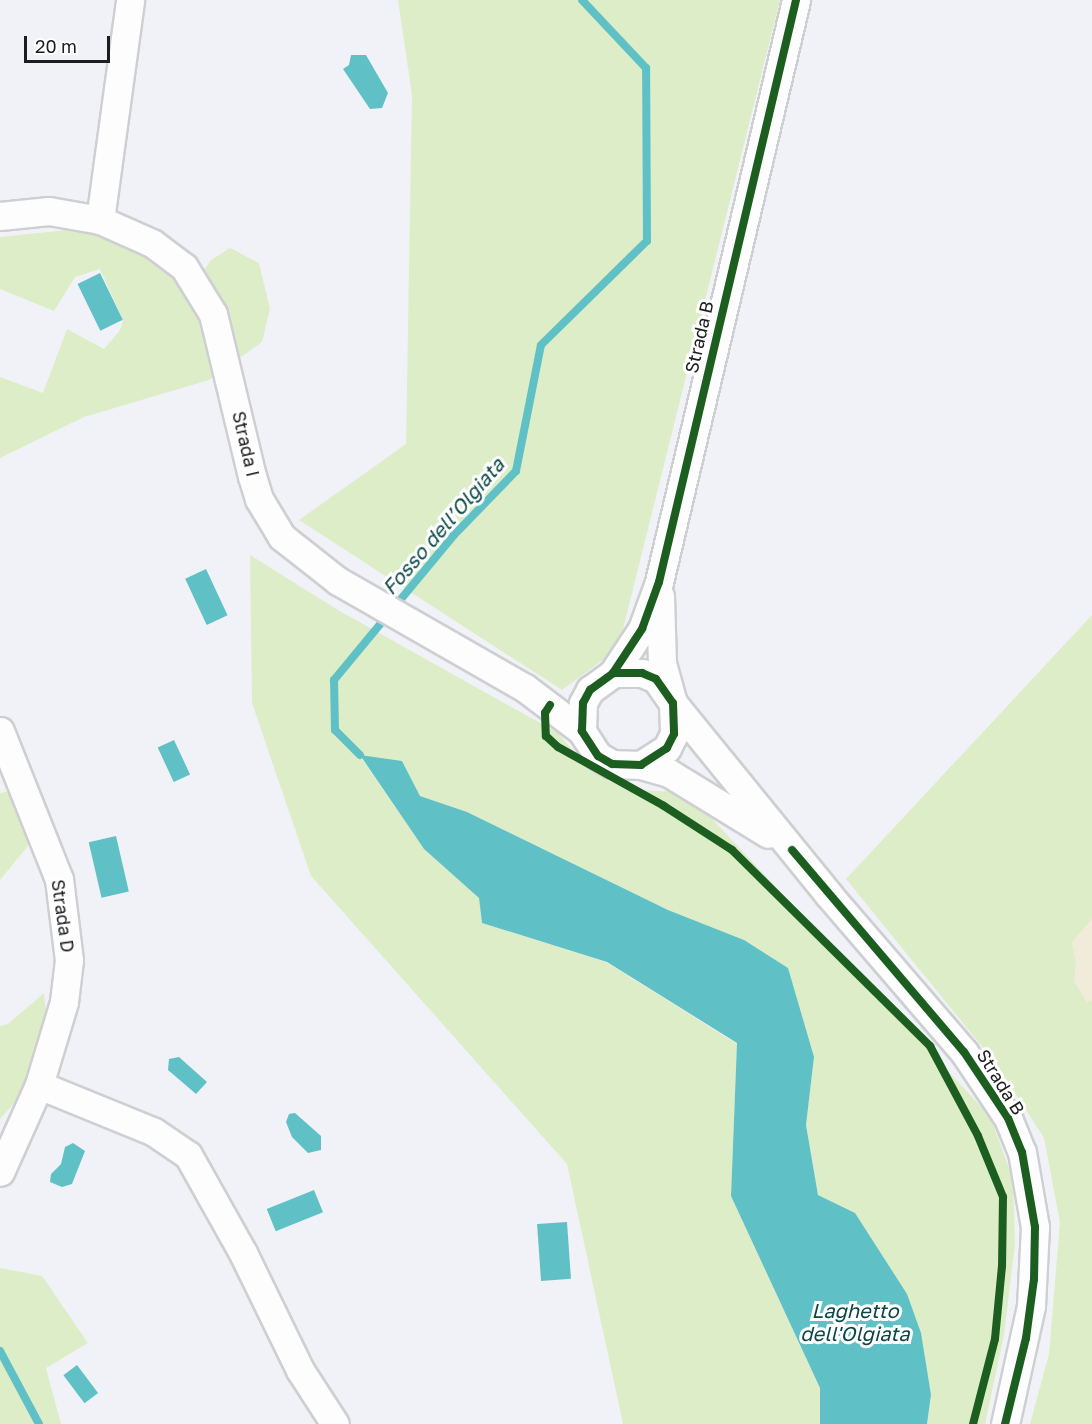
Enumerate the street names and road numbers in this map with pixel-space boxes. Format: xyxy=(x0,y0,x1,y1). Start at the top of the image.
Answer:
street label: Strada B xyxy=(680,299,718,375)
street label: Strada I xyxy=(228,409,264,479)
street label: Strada D xyxy=(47,878,79,954)
street label: Strada B xyxy=(972,1045,1030,1119)

